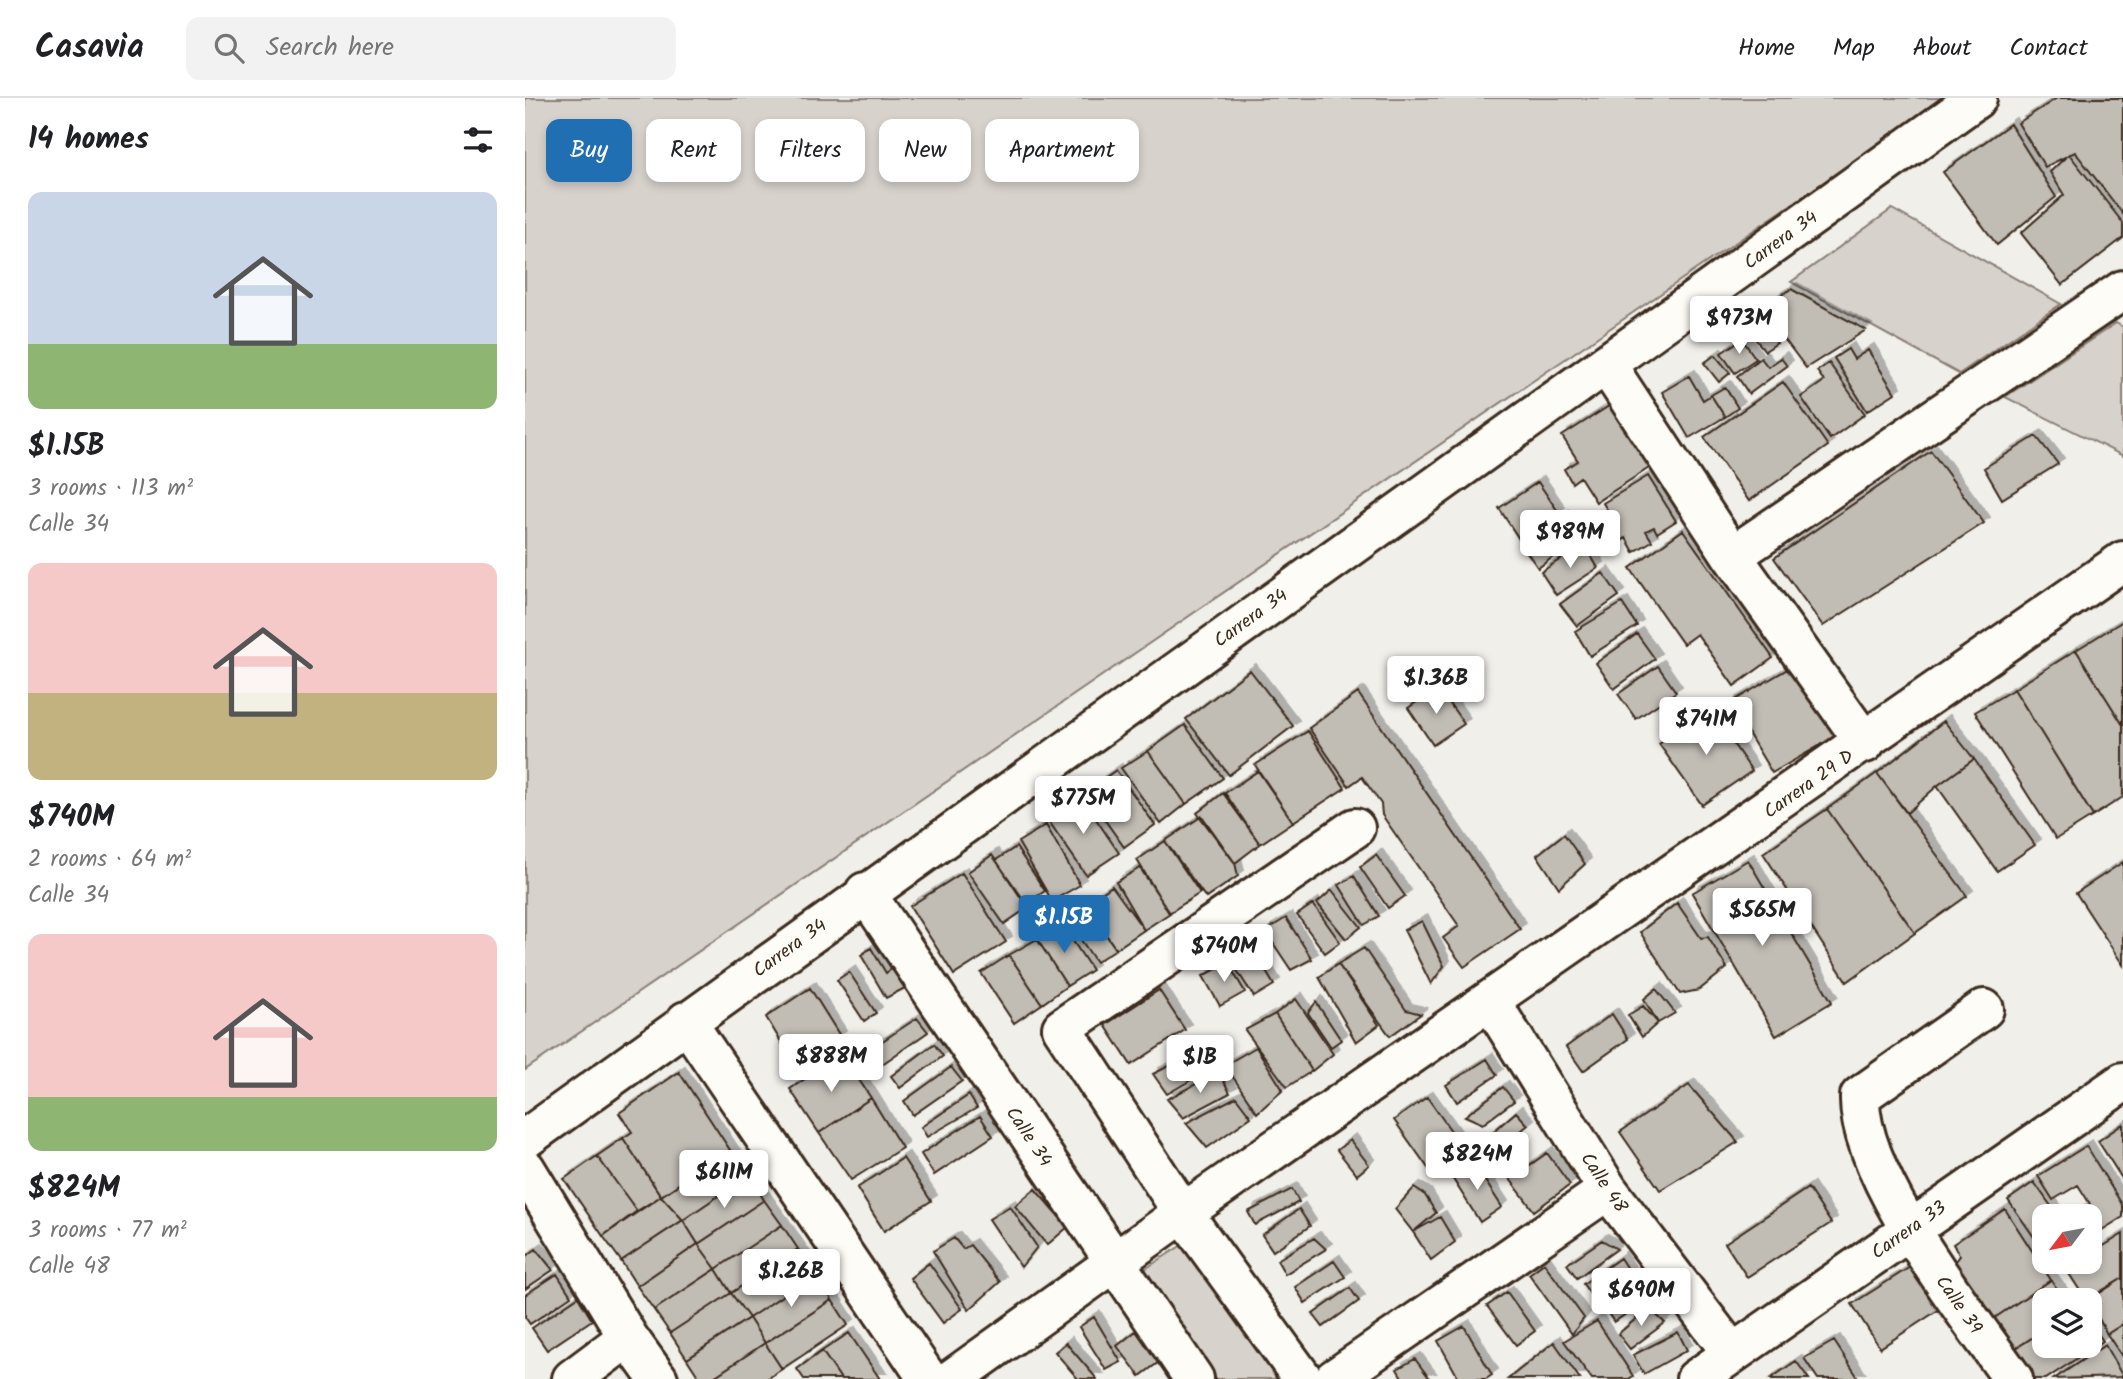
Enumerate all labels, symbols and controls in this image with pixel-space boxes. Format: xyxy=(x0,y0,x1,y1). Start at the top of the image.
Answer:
search box xyxy=(186,17,676,80)
text: Casavia xyxy=(35,22,144,75)
text: Search here xyxy=(266,27,394,69)
icon: search xyxy=(210,29,248,67)
text: Home xyxy=(1738,29,1795,68)
text: Map xyxy=(1833,29,1875,68)
text: About xyxy=(1913,29,1971,68)
text: Contact xyxy=(2009,29,2088,68)
text: 14 homes xyxy=(28,116,149,164)
chip: Buy xyxy=(546,119,632,182)
chip: Rent xyxy=(646,119,741,182)
chip: Filters xyxy=(755,119,865,182)
chip: New xyxy=(879,119,971,182)
chip: Apartment xyxy=(985,119,1139,182)
icon: filters xyxy=(459,121,497,159)
street label: Carrera 34 xyxy=(1738,203,1825,278)
icon: home xyxy=(200,238,326,364)
pin: $973M xyxy=(1690,296,1788,356)
text: $973M xyxy=(1706,301,1772,337)
text: $1.15B xyxy=(28,423,105,471)
text: 3 rooms · 113 m² xyxy=(28,471,193,507)
text: Calle 34 xyxy=(28,507,109,543)
pin: $989M xyxy=(1521,510,1619,570)
text: $989M xyxy=(1536,515,1604,551)
street label: Carrera 34 xyxy=(1208,581,1295,656)
icon: home xyxy=(200,609,326,735)
pin: $1.36B xyxy=(1379,656,1493,716)
text: $1.36B xyxy=(1403,661,1469,697)
pin: $741M xyxy=(1657,698,1755,757)
text: $741M xyxy=(1675,702,1737,738)
street label: Carrera 29 D xyxy=(1758,742,1861,827)
pin: $775M xyxy=(1034,776,1132,836)
text: $775M xyxy=(1051,781,1115,817)
text: $740M xyxy=(28,794,114,842)
text: 2 rooms · 64 m² xyxy=(28,842,191,878)
text: Calle 34 xyxy=(28,878,109,914)
pin: $565M xyxy=(1713,888,1811,948)
text: $565M xyxy=(1729,893,1795,929)
pin: $1.15B xyxy=(1007,896,1121,955)
text: $1.15B xyxy=(1035,900,1093,936)
street label: Carrera 34 xyxy=(747,911,834,986)
pin: $740M xyxy=(1175,924,1273,984)
text: $740M xyxy=(1191,929,1257,965)
icon: home xyxy=(200,980,326,1106)
pin: $888M xyxy=(782,1034,880,1094)
pin: $1B xyxy=(1166,1035,1234,1095)
text: $888M xyxy=(795,1039,867,1075)
text: $1B xyxy=(1183,1040,1217,1076)
street label: Calle 34 xyxy=(997,1101,1060,1173)
pin: $824M xyxy=(1428,1132,1526,1192)
text: $824M xyxy=(1442,1137,1512,1173)
street label: Calle 48 xyxy=(1572,1147,1635,1220)
pin: $611M xyxy=(675,1150,773,1210)
text: $611M xyxy=(695,1155,753,1191)
text: $824M xyxy=(28,1165,120,1213)
street label: Carrera 33 xyxy=(1865,1194,1953,1268)
north arrow xyxy=(2032,1204,2102,1274)
map controls xyxy=(2032,1204,2102,1358)
text: 3 rooms · 77 m² xyxy=(28,1213,187,1249)
text: Calle 48 xyxy=(28,1249,110,1285)
pin: $1.26B xyxy=(734,1250,848,1309)
text: $1.26B xyxy=(758,1254,824,1290)
pin: $690M xyxy=(1592,1268,1690,1328)
street label: Calle 39 xyxy=(1927,1270,1990,1341)
text: $690M xyxy=(1608,1273,1674,1309)
button: layers xyxy=(2032,1288,2102,1358)

